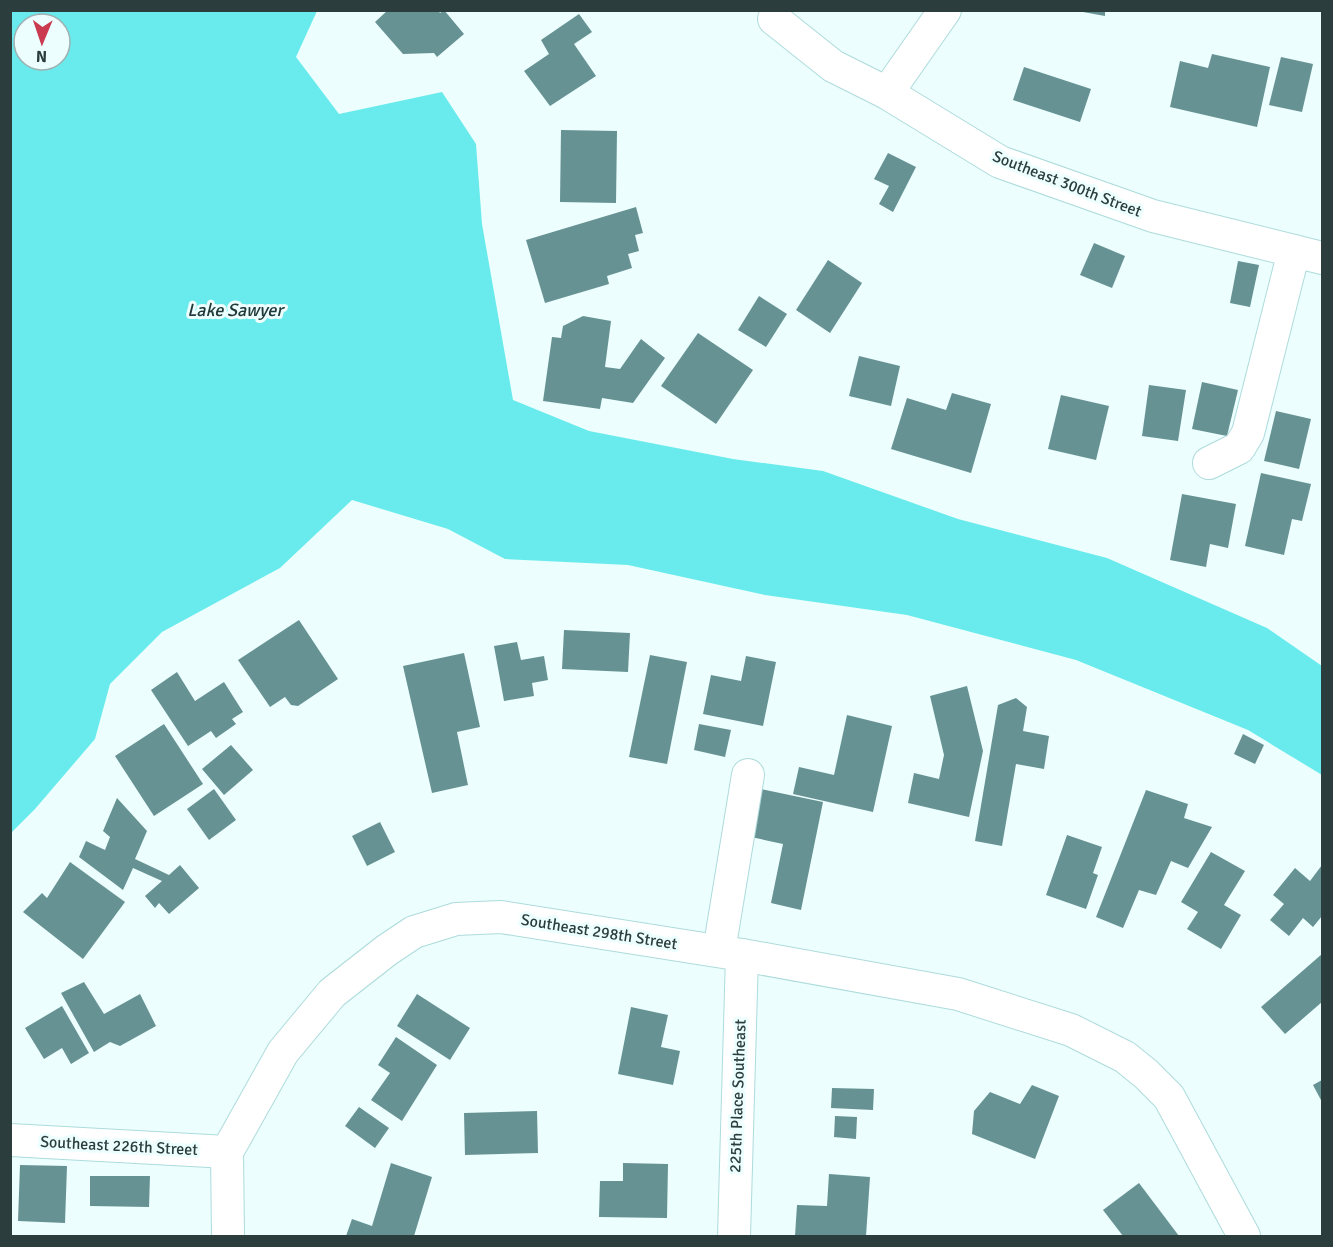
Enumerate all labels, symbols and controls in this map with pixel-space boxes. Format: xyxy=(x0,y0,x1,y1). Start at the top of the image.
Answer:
north arrow xyxy=(12,12,72,72)
text: N xyxy=(36,46,47,66)
street label: Southeast 300th Street xyxy=(990,146,1145,222)
water label: Lake Sawyer xyxy=(187,299,285,321)
street label: Southeast 298th Street xyxy=(519,910,679,954)
street label: 225th Place Southeast xyxy=(725,1019,751,1173)
street label: Southeast 226th Street xyxy=(40,1132,199,1160)

